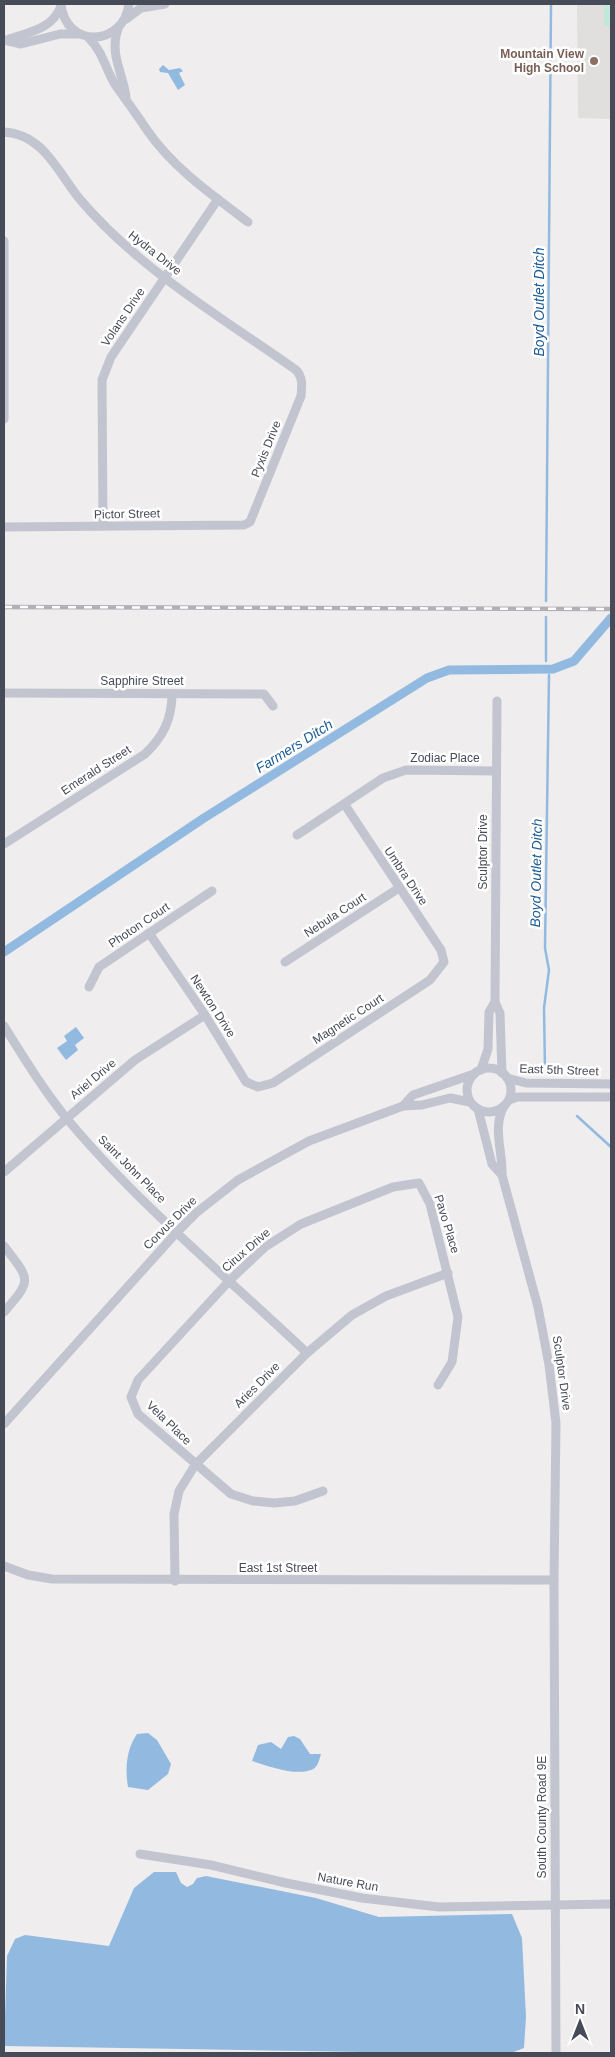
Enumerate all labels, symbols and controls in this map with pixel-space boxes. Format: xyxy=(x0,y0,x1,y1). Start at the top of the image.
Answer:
place label: Mountain View High School xyxy=(500,47,585,75)
marker: Mountain View High School xyxy=(588,55,600,67)
street label: Hydra Drive xyxy=(126,228,185,278)
water label: Boyd Outlet Ditch xyxy=(531,247,547,356)
street label: Volans Drive xyxy=(98,285,148,349)
street label: Pyxis Drive xyxy=(248,418,284,479)
street label: Pictor Street xyxy=(94,506,161,522)
street label: Sapphire Street xyxy=(100,674,184,688)
water label: Farmers Ditch xyxy=(252,716,336,776)
street label: Emerald Street xyxy=(59,742,134,798)
street label: Zodiac Place xyxy=(410,751,480,765)
street label: Sculptor Drive xyxy=(476,814,490,890)
water label: Boyd Outlet Ditch xyxy=(527,818,545,928)
street label: Umbra Drive xyxy=(381,844,431,908)
street label: Nebula Court xyxy=(302,890,369,940)
street label: Photon Court xyxy=(106,899,173,951)
street label: Newton Drive xyxy=(188,972,239,1040)
street label: Magnetic Court xyxy=(310,991,386,1047)
street label: Ariel Drive xyxy=(67,1056,119,1102)
street label: East 5th Street xyxy=(519,1062,600,1078)
street label: Saint John Place xyxy=(95,1132,169,1206)
street label: Corvus Drive xyxy=(141,1193,200,1252)
street label: Pavo Place xyxy=(431,1193,463,1255)
street label: Cirux Drive xyxy=(219,1225,273,1275)
street label: Sculptor Drive xyxy=(550,1335,574,1412)
street label: Aries Drive xyxy=(231,1359,283,1411)
street label: Vela Place xyxy=(144,1398,194,1448)
street label: East 1st Street xyxy=(239,1561,318,1575)
street label: South County Road 9E xyxy=(535,1756,549,1878)
street label: Nature Run xyxy=(317,1870,379,1894)
north arrow xyxy=(555,1997,605,2047)
text: N xyxy=(575,2001,585,2017)

